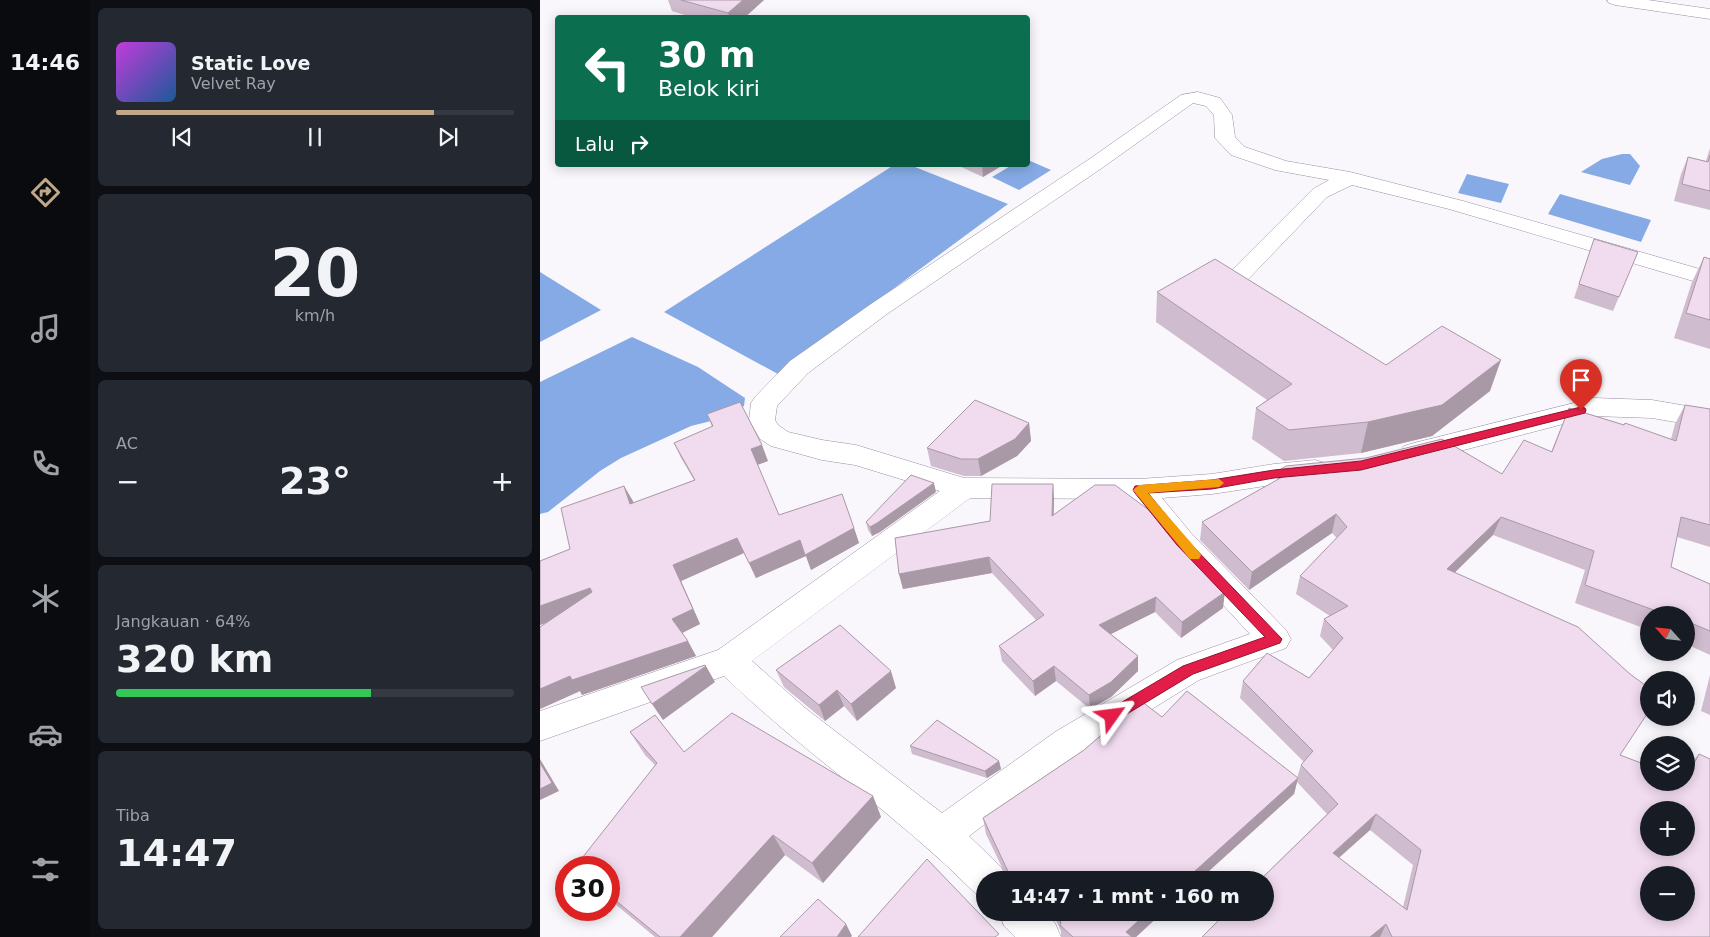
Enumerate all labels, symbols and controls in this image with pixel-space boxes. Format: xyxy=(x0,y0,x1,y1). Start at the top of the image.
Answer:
icon: left xyxy=(575,35,640,100)
text: 30 m xyxy=(658,35,755,75)
text: 14:46 xyxy=(10,50,80,75)
text: Static Love xyxy=(191,52,311,74)
text: Velvet Ray xyxy=(191,74,276,93)
text: Belok kiri xyxy=(658,76,760,101)
icon: previous xyxy=(168,123,196,151)
icon: pause xyxy=(301,123,329,151)
icon: next xyxy=(434,123,462,151)
icon: right xyxy=(625,130,653,158)
text: Lalu xyxy=(575,133,615,155)
icon: directions xyxy=(28,175,63,210)
text: 20 xyxy=(270,236,360,311)
text: km/h xyxy=(295,306,335,325)
icon: music xyxy=(28,311,63,346)
pin xyxy=(1560,359,1602,410)
icon: arrive xyxy=(1567,366,1595,394)
text: AC xyxy=(116,434,138,453)
icon: phone xyxy=(28,446,63,481)
text: 23° xyxy=(279,459,351,503)
text: − xyxy=(116,465,139,498)
text: + xyxy=(491,465,514,498)
icon: climate xyxy=(28,581,63,616)
north arrow xyxy=(1640,606,1695,661)
map controls xyxy=(1640,606,1695,921)
text: Jangkauan · 64% xyxy=(116,612,251,631)
text: 320 km xyxy=(116,637,273,681)
button: sound xyxy=(1640,671,1695,726)
position arrow xyxy=(1085,689,1137,741)
icon: car xyxy=(28,717,63,752)
button: layers xyxy=(1640,736,1695,791)
button: + xyxy=(1640,801,1695,856)
text: Tiba xyxy=(116,806,150,825)
text: 14:47 xyxy=(116,831,237,875)
icon: filters xyxy=(28,852,63,887)
speed limit sign: 30 xyxy=(555,856,620,921)
button: − xyxy=(1640,866,1695,921)
text: 14:47 · 1 mnt · 160 m xyxy=(1010,885,1240,907)

